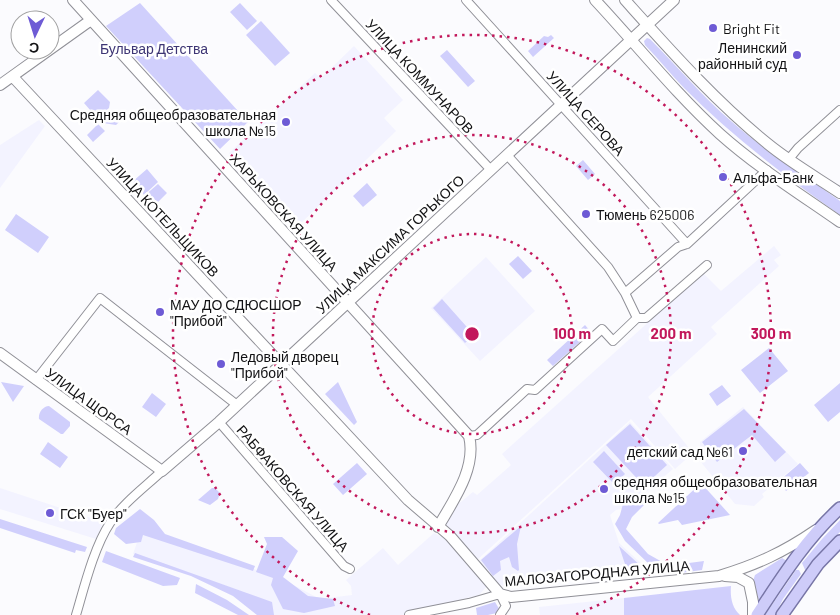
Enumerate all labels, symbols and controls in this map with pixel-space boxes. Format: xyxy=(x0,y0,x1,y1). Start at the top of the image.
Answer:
north arrow xyxy=(10,10,60,60)
street label: УЛИЦА КОММУНАРОВ xyxy=(363,15,477,137)
place label: Bright Fit xyxy=(723,20,780,37)
marker: Bright Fit xyxy=(707,22,719,34)
place label: Ленинский районный суд xyxy=(698,39,787,72)
text: С xyxy=(28,40,40,57)
park label: Бульвар Детства xyxy=(100,40,208,57)
marker: Ленинский районный суд xyxy=(791,49,803,61)
street label: УЛИЦА СЕРОВА xyxy=(544,67,629,159)
place label: Средняя общеобразовательная школа №15 xyxy=(70,106,276,139)
marker: Средняя общеобразовательная школа №15 xyxy=(280,116,292,128)
street label: ХАРЬКОВСКАЯ УЛИЦА xyxy=(227,150,342,275)
street label: УЛИЦА КОТЕЛЬЩИКОВ xyxy=(103,154,223,280)
place label: Альфа-Банк xyxy=(733,169,814,186)
street label: УЛИЦА МАКСИМА ГОРЬКОГО xyxy=(313,171,468,317)
marker: Альфа-Банк xyxy=(717,171,729,183)
place label: Тюмень 625006 xyxy=(596,206,694,223)
marker: Тюмень 625006 xyxy=(580,208,592,220)
place label: МАУ ДО СДЮСШОР "Прибой" xyxy=(170,296,302,329)
marker: МАУ ДО СДЮСШОР "Прибой" xyxy=(154,306,166,318)
text: 100 m xyxy=(553,324,591,342)
text: 200 m xyxy=(650,324,692,342)
text: 300 m xyxy=(751,324,791,342)
centre of rings xyxy=(463,325,481,343)
place label: Ледовый дворец "Прибой" xyxy=(231,348,339,381)
marker: Ледовый дворец "Прибой" xyxy=(215,358,227,370)
street label: УЛИЦА ЩОРСА xyxy=(43,364,136,438)
street label: РАБФАКОВСКАЯ УЛИЦА xyxy=(233,421,353,555)
place label: детский сад №61 xyxy=(627,443,733,460)
marker: детский сад №61 xyxy=(737,445,749,457)
place label: средняя общеобразовательная школа №15 xyxy=(614,473,817,506)
marker: средняя общеобразовательная школа №15 xyxy=(598,483,610,495)
place label: ГСК "Буер" xyxy=(60,505,127,522)
marker: ГСК "Буер" xyxy=(44,507,56,519)
street label: МАЛОЗАГОРОДНАЯ УЛИЦА xyxy=(504,556,691,590)

